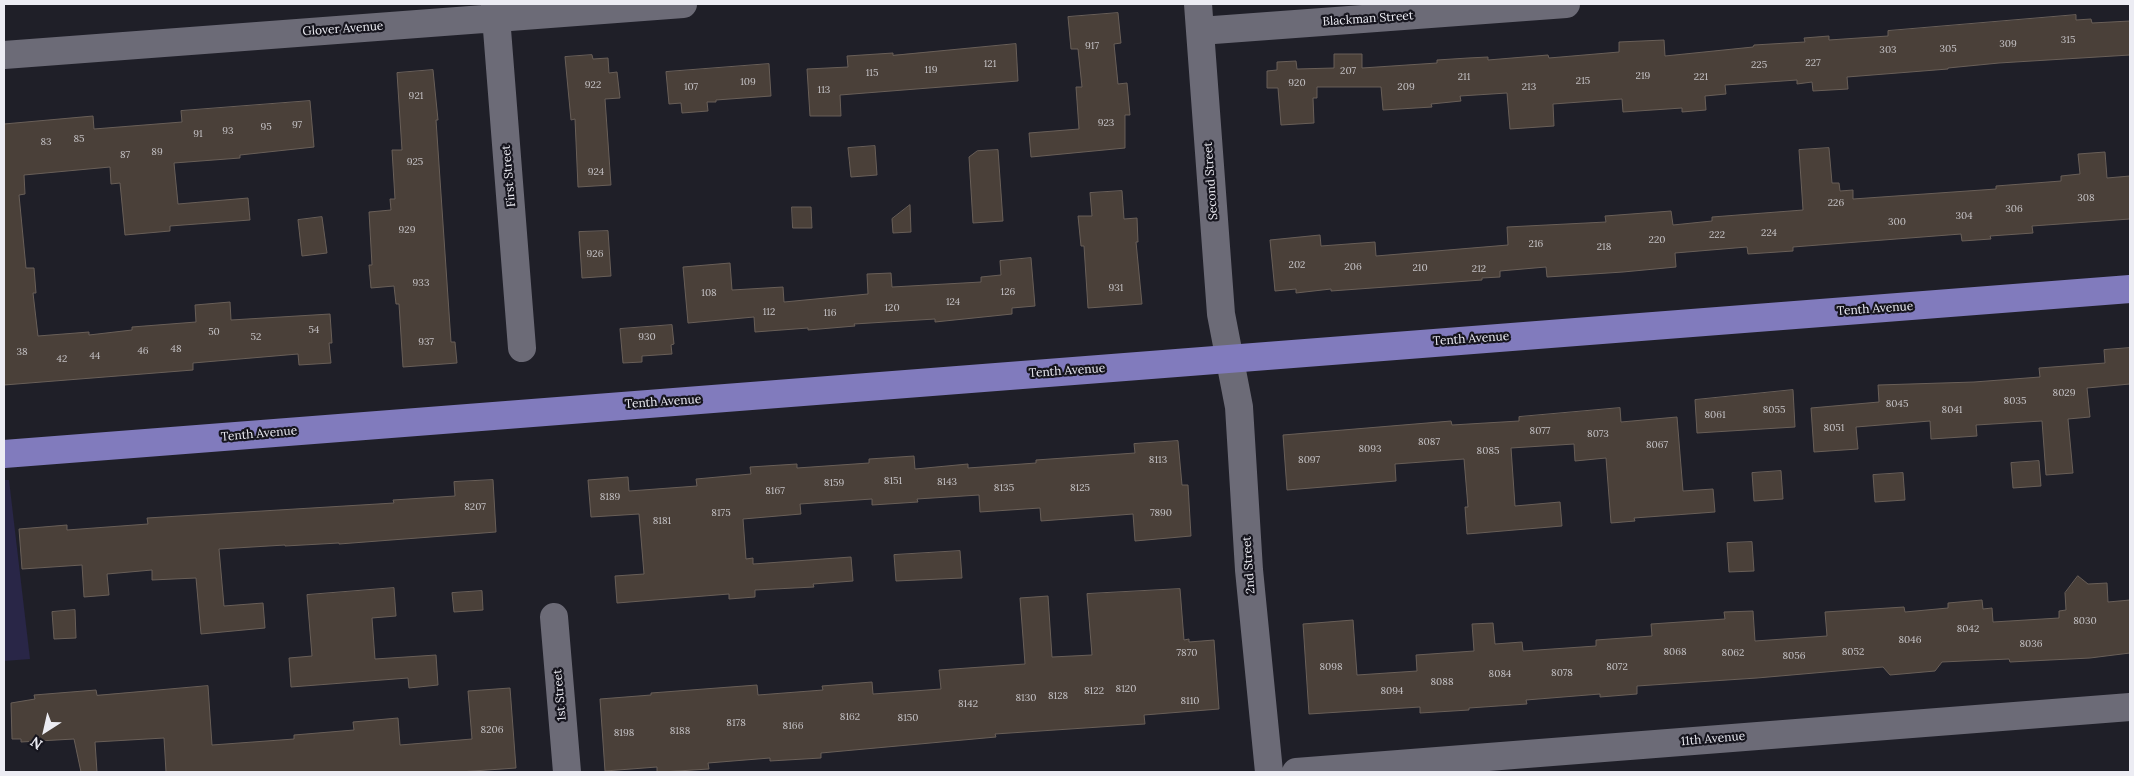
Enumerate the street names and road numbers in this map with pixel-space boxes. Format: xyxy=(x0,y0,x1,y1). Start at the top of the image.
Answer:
street label: Blackman Street xyxy=(1322,9,1414,29)
street label: Glover Avenue xyxy=(302,19,384,39)
street label: Second Street xyxy=(1201,141,1221,221)
street label: First Street xyxy=(499,144,519,208)
street label: Tenth Avenue xyxy=(1836,299,1914,319)
street label: Tenth Avenue xyxy=(1432,329,1510,349)
street label: Tenth Avenue xyxy=(1028,361,1106,381)
street label: Tenth Avenue xyxy=(624,392,702,412)
street label: Tenth Avenue xyxy=(220,423,298,445)
street label: 2nd Street xyxy=(1240,536,1258,594)
street label: 1st Street xyxy=(551,669,569,721)
street label: 11th Avenue xyxy=(1680,729,1746,749)

